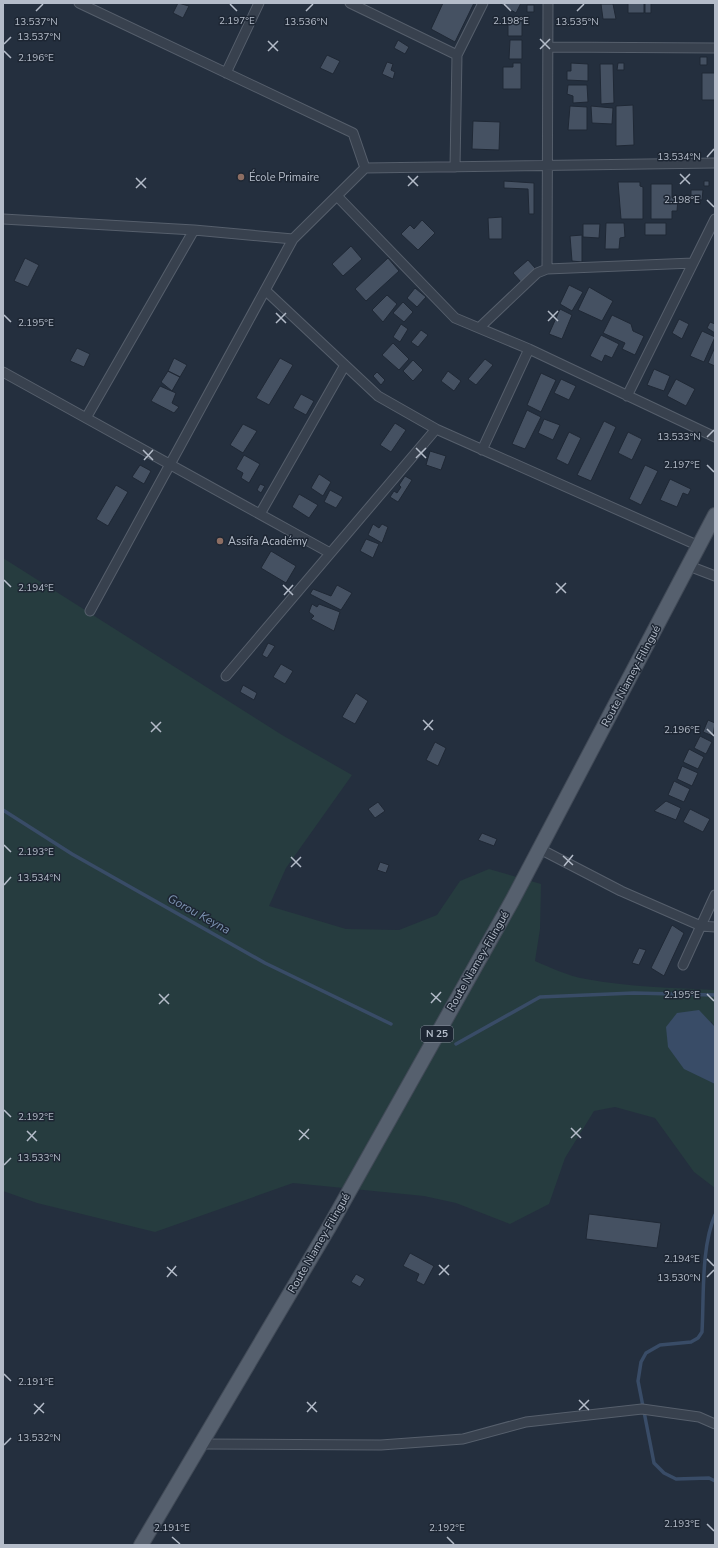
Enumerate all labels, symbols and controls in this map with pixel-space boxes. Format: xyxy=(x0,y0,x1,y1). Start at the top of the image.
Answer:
text: 2.197°E xyxy=(219,14,255,28)
text: 2.198°E xyxy=(493,14,529,28)
text: 13.537°N xyxy=(14,15,58,29)
text: 13.536°N xyxy=(284,15,328,29)
text: 13.535°N xyxy=(555,15,599,29)
text: 13.537°N xyxy=(17,30,61,44)
text: 2.196°E xyxy=(18,51,54,65)
text: 13.534°N xyxy=(657,150,701,164)
place label: École Primaire xyxy=(249,169,319,185)
marker: École Primaire xyxy=(236,172,246,182)
text: 2.198°E xyxy=(664,193,700,207)
text: 2.195°E xyxy=(18,316,54,330)
text: 13.533°N xyxy=(657,430,701,444)
text: 2.197°E xyxy=(664,458,700,472)
place label: Assifa Académy xyxy=(228,534,308,549)
marker: Assifa Académy xyxy=(215,536,225,546)
text: 2.194°E xyxy=(18,581,54,595)
street label: Route Niamey-Filingué xyxy=(598,622,664,729)
text: 2.196°E xyxy=(664,723,700,737)
text: 2.193°E xyxy=(18,845,54,859)
text: 13.534°N xyxy=(17,871,61,885)
water label: Gorou Keyna xyxy=(165,890,233,938)
street label: Route Niamey-Filingué xyxy=(443,908,513,1014)
text: 2.195°E xyxy=(664,988,700,1002)
road number: N 25 xyxy=(421,1026,453,1042)
text: 2.192°E xyxy=(18,1110,54,1124)
text: 13.533°N xyxy=(17,1151,61,1165)
street label: Route Niamey-Filingué xyxy=(284,1190,354,1296)
text: 2.194°E xyxy=(664,1252,700,1266)
text: 13.530°N xyxy=(657,1271,701,1285)
text: 2.191°E xyxy=(18,1375,54,1389)
text: 13.532°N xyxy=(17,1431,61,1445)
text: 2.193°E xyxy=(664,1517,700,1531)
text: 2.191°E xyxy=(154,1521,190,1535)
text: 2.192°E xyxy=(429,1521,465,1535)

